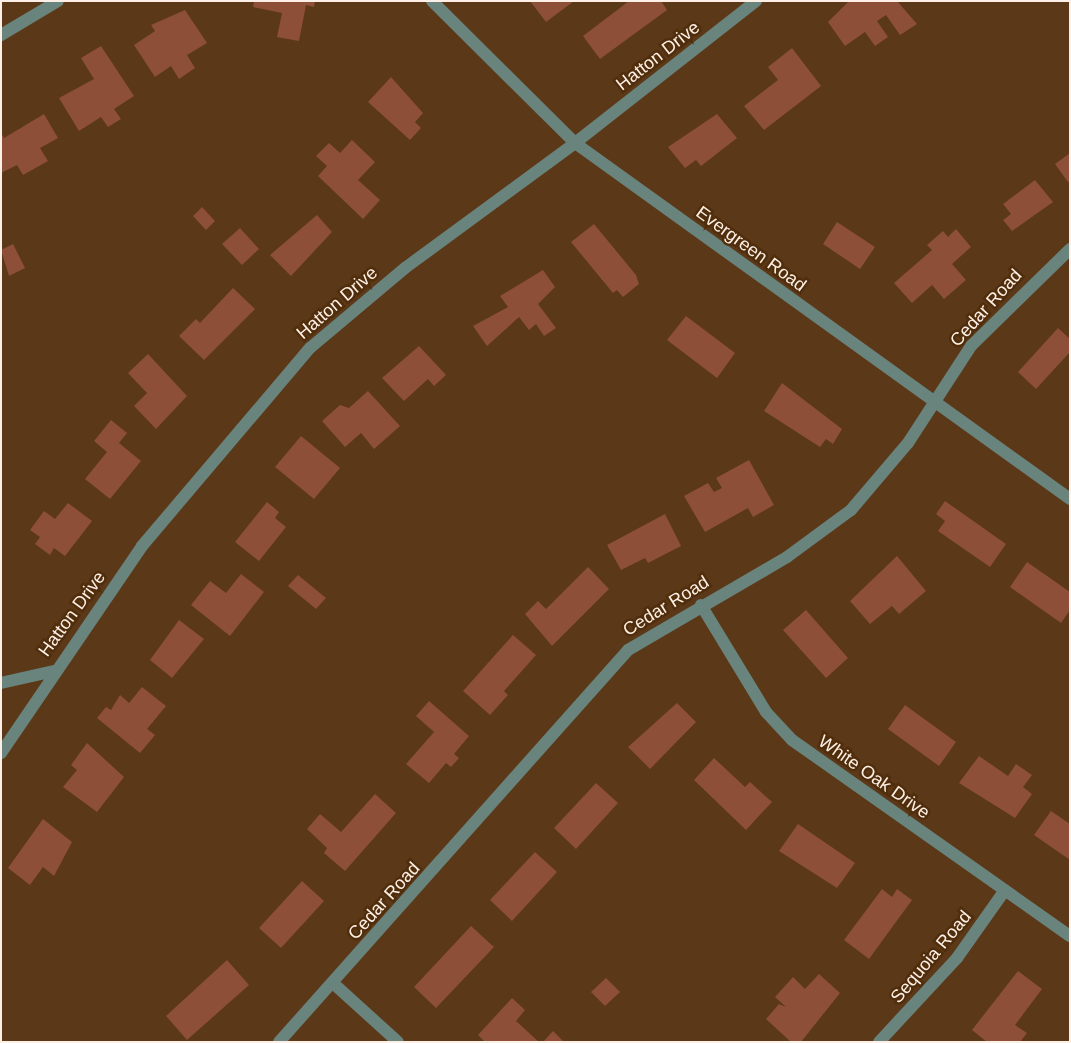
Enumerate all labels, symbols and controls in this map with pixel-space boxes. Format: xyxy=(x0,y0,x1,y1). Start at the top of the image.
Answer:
street label: Hatton Drive xyxy=(612,17,704,95)
street label: Evergreen Road xyxy=(692,202,810,296)
street label: Hatton Drive xyxy=(292,262,382,344)
street label: Cedar Road xyxy=(946,265,1026,351)
street label: Hatton Drive xyxy=(34,567,110,661)
street label: Cedar Road xyxy=(619,571,713,641)
street label: White Oak Drive xyxy=(814,731,934,823)
street label: Cedar Road xyxy=(344,858,424,944)
street label: Sequoia Road xyxy=(886,906,976,1008)

